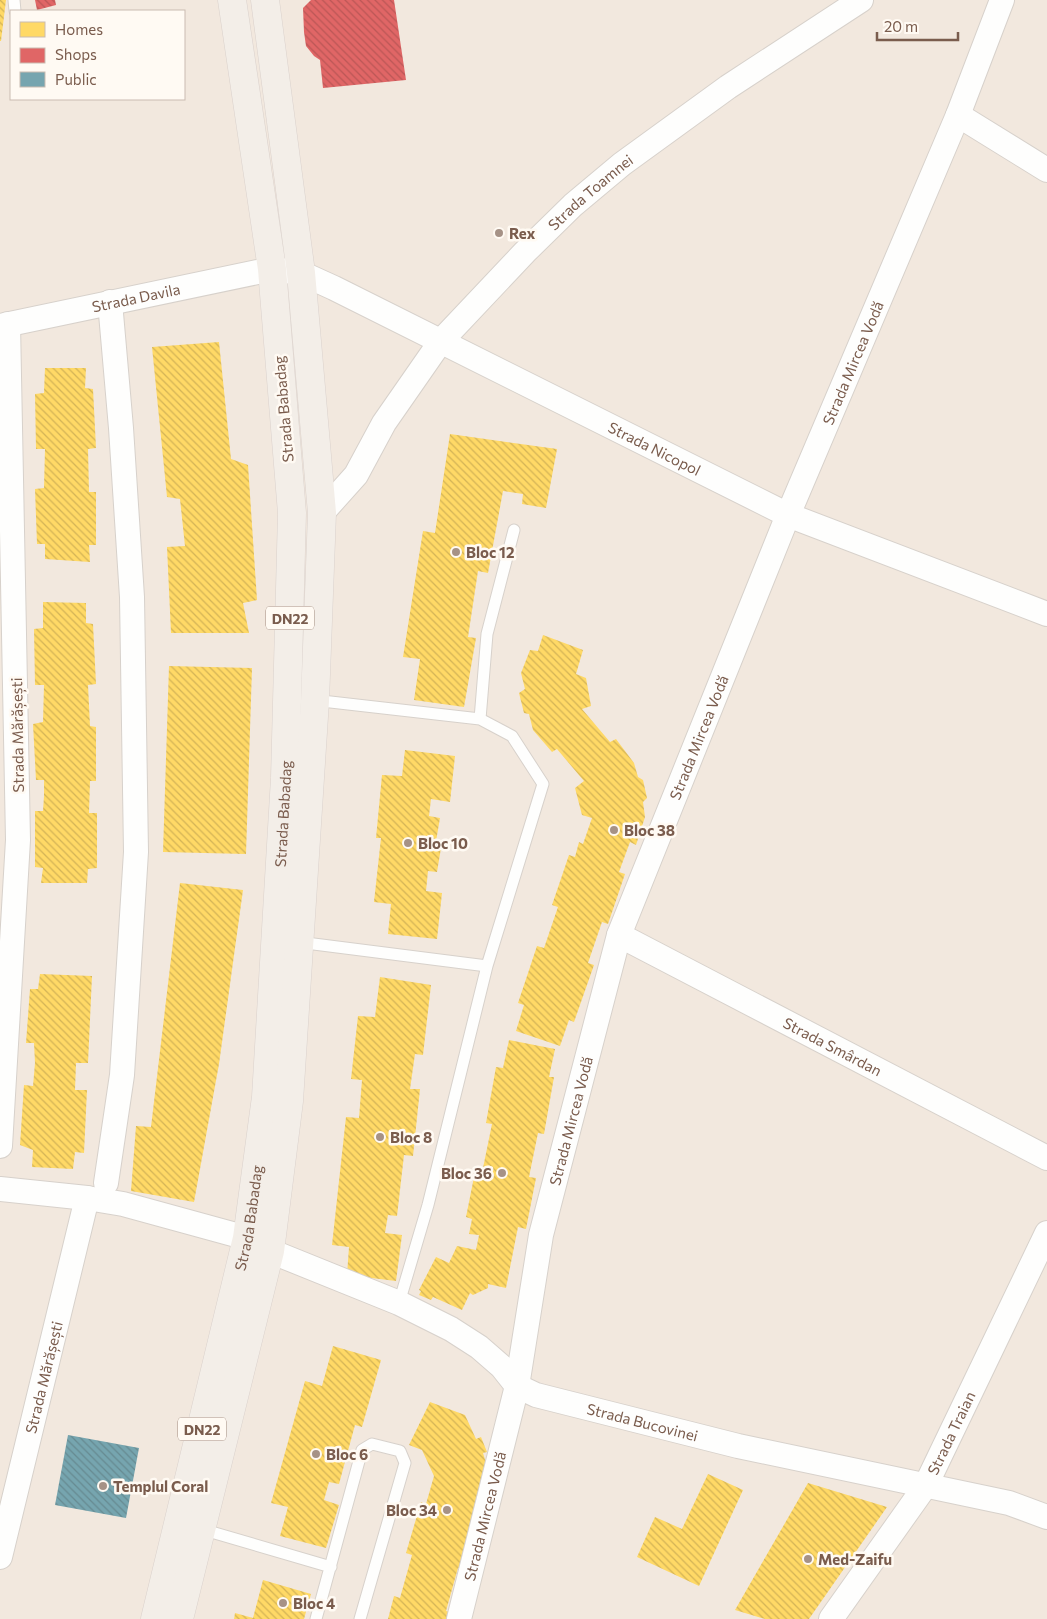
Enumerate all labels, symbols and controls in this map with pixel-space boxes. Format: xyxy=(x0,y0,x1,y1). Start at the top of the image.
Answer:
legend xyxy=(10,10,185,100)
scale bar xyxy=(877,10,958,42)
text: 20 m xyxy=(884,17,918,35)
text: Homes xyxy=(55,20,103,38)
text: Shops xyxy=(55,45,97,63)
text: Public xyxy=(55,70,97,88)
street label: Strada Toamnei xyxy=(544,150,636,234)
place label: Rex xyxy=(509,224,536,242)
marker: Rex xyxy=(493,227,505,239)
street label: Strada Davila xyxy=(90,279,182,316)
street label: Strada Mircea Vodă xyxy=(818,298,887,427)
street label: Strada Babadag xyxy=(269,355,297,463)
street label: Strada Nicopol xyxy=(605,418,704,479)
place label: Bloc 12 xyxy=(466,543,514,561)
marker: Bloc 12 xyxy=(450,546,462,558)
road number: DN22 xyxy=(266,606,314,630)
street label: Strada Mircea Vodă xyxy=(665,672,732,802)
street label: Strada Mărășești xyxy=(7,677,29,793)
street label: Strada Babadag xyxy=(271,760,294,868)
place label: Bloc 38 xyxy=(624,821,675,839)
marker: Bloc 38 xyxy=(608,824,620,836)
place label: Bloc 10 xyxy=(418,834,468,852)
marker: Bloc 10 xyxy=(402,837,414,849)
street label: Strada Smârdan xyxy=(780,1013,885,1079)
street label: Strada Mircea Vodă xyxy=(545,1054,596,1187)
place label: Bloc 8 xyxy=(390,1128,432,1146)
marker: Bloc 8 xyxy=(374,1131,386,1143)
street label: Strada Babadag xyxy=(230,1164,266,1273)
place label: Bloc 36 xyxy=(441,1164,492,1182)
marker: Bloc 36 xyxy=(496,1167,508,1179)
street label: Strada Mărășești xyxy=(21,1319,66,1435)
street label: Strada Traian xyxy=(923,1388,979,1478)
street label: Strada Bucovinei xyxy=(585,1399,700,1445)
road number: DN22 xyxy=(178,1418,226,1440)
place label: Bloc 6 xyxy=(326,1445,368,1463)
marker: Bloc 6 xyxy=(310,1448,322,1460)
street label: Strada Mircea Vodă xyxy=(460,1450,509,1583)
place label: Templul Coral xyxy=(113,1477,208,1495)
marker: Templul Coral xyxy=(97,1480,109,1492)
place label: Bloc 34 xyxy=(386,1501,437,1519)
marker: Bloc 34 xyxy=(441,1504,453,1516)
place label: Med-Zaifu xyxy=(818,1550,892,1568)
marker: Med-Zaifu xyxy=(802,1553,814,1565)
place label: Bloc 4 xyxy=(293,1594,335,1612)
marker: Bloc 4 xyxy=(277,1597,289,1609)

